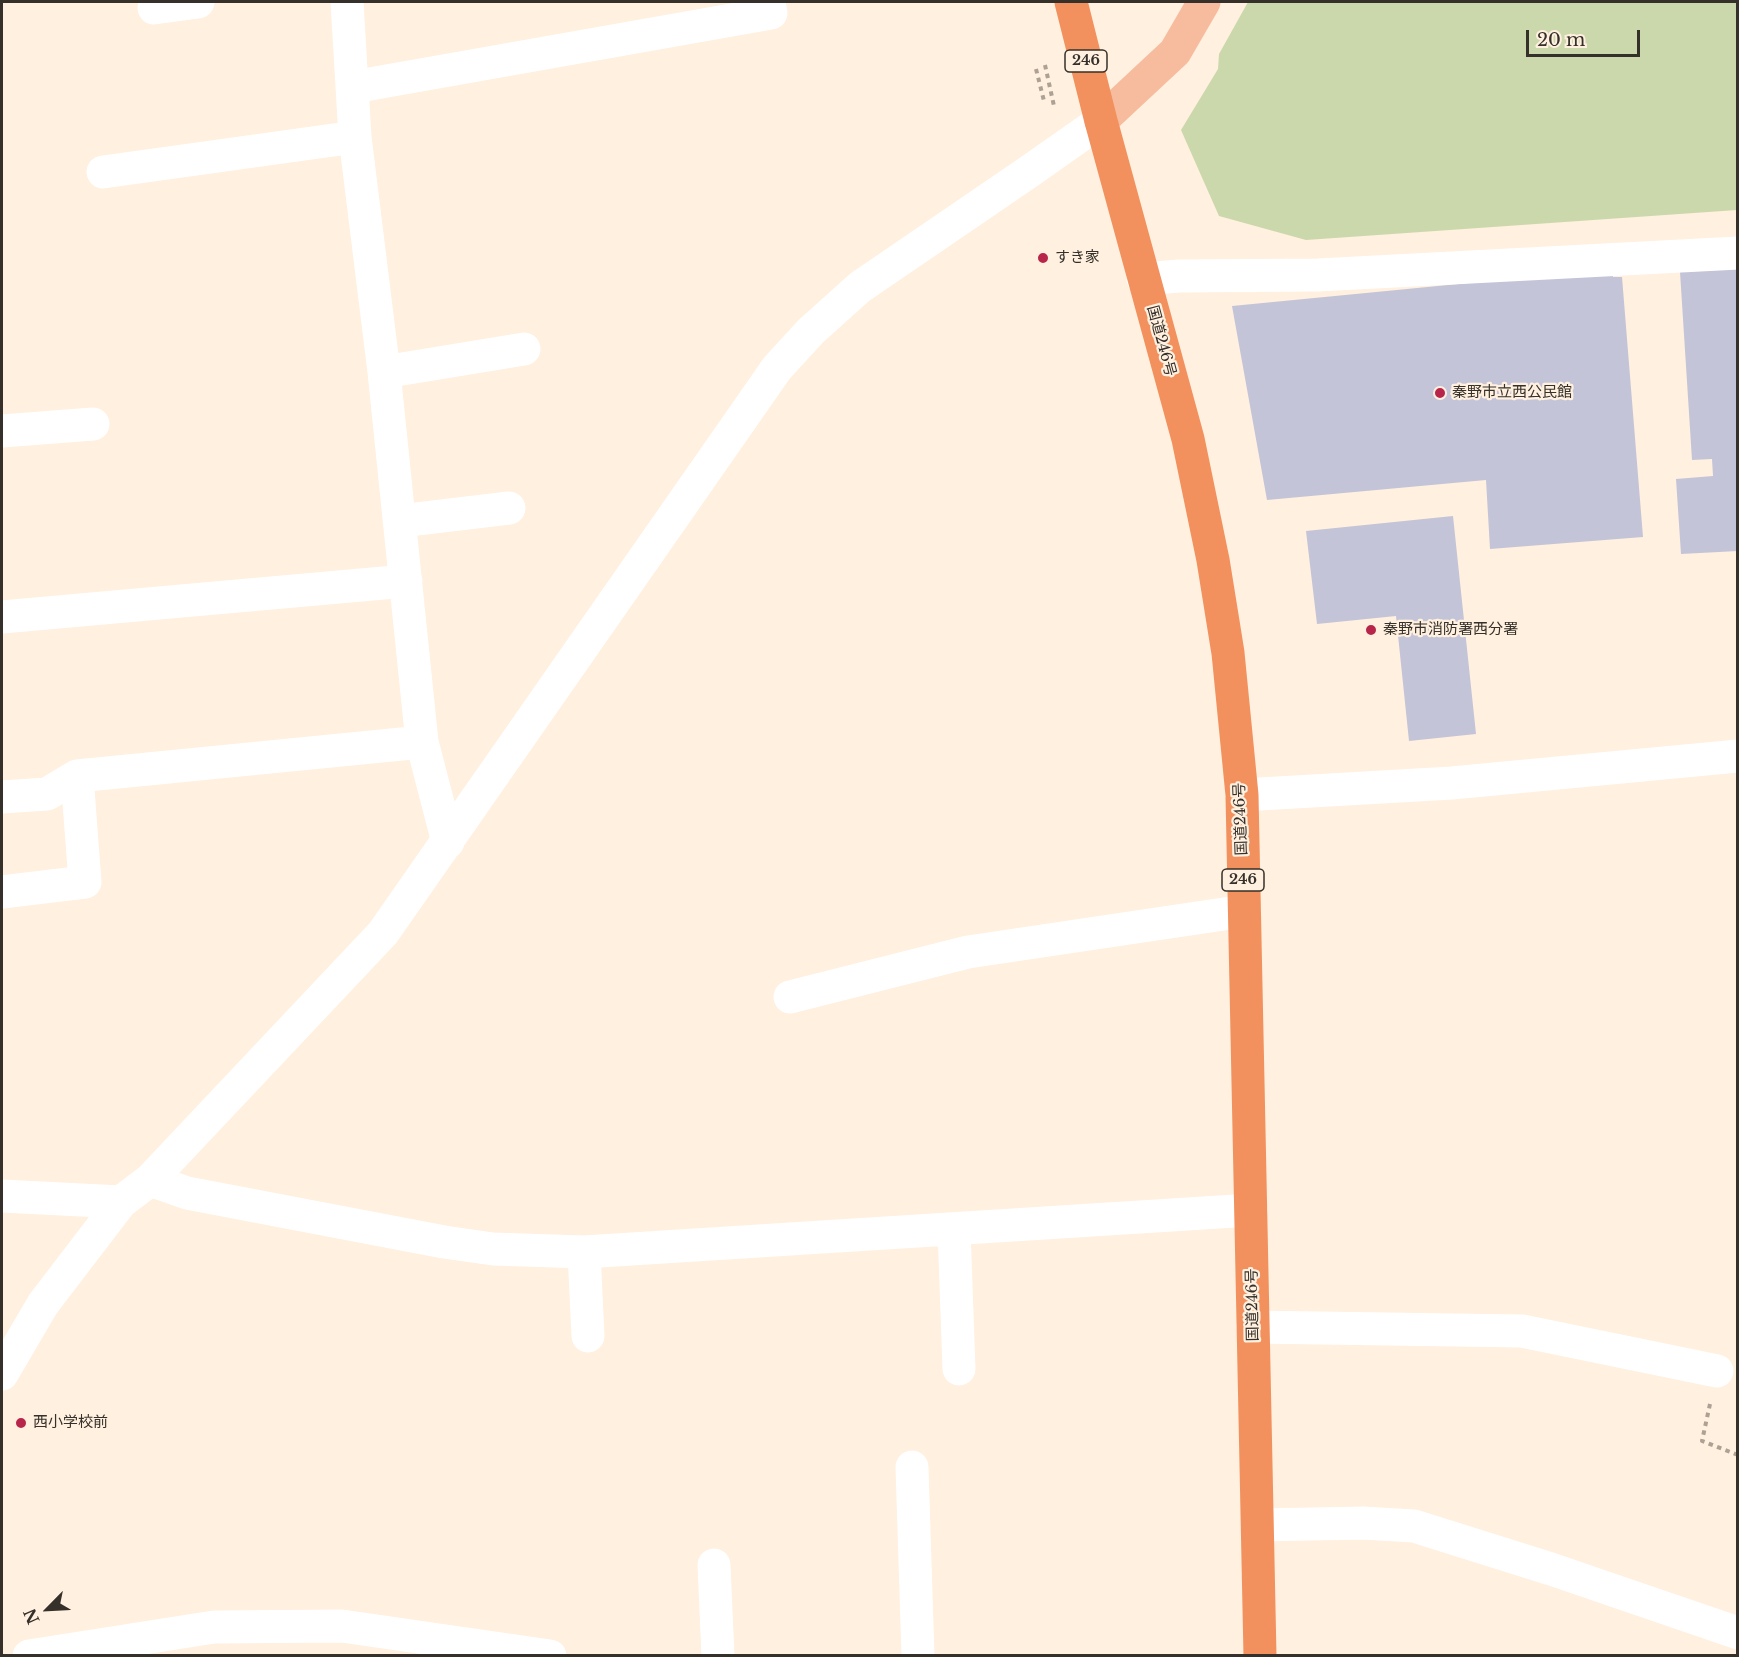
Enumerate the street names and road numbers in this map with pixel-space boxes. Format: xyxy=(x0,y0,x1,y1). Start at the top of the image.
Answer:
road number: 246 xyxy=(1065,50,1107,72)
street label: 国道246号 xyxy=(1143,304,1179,378)
street label: 国道246号 xyxy=(1231,782,1251,856)
road number: 246 xyxy=(1222,869,1264,891)
street label: 国道246号 xyxy=(1243,1269,1263,1341)

